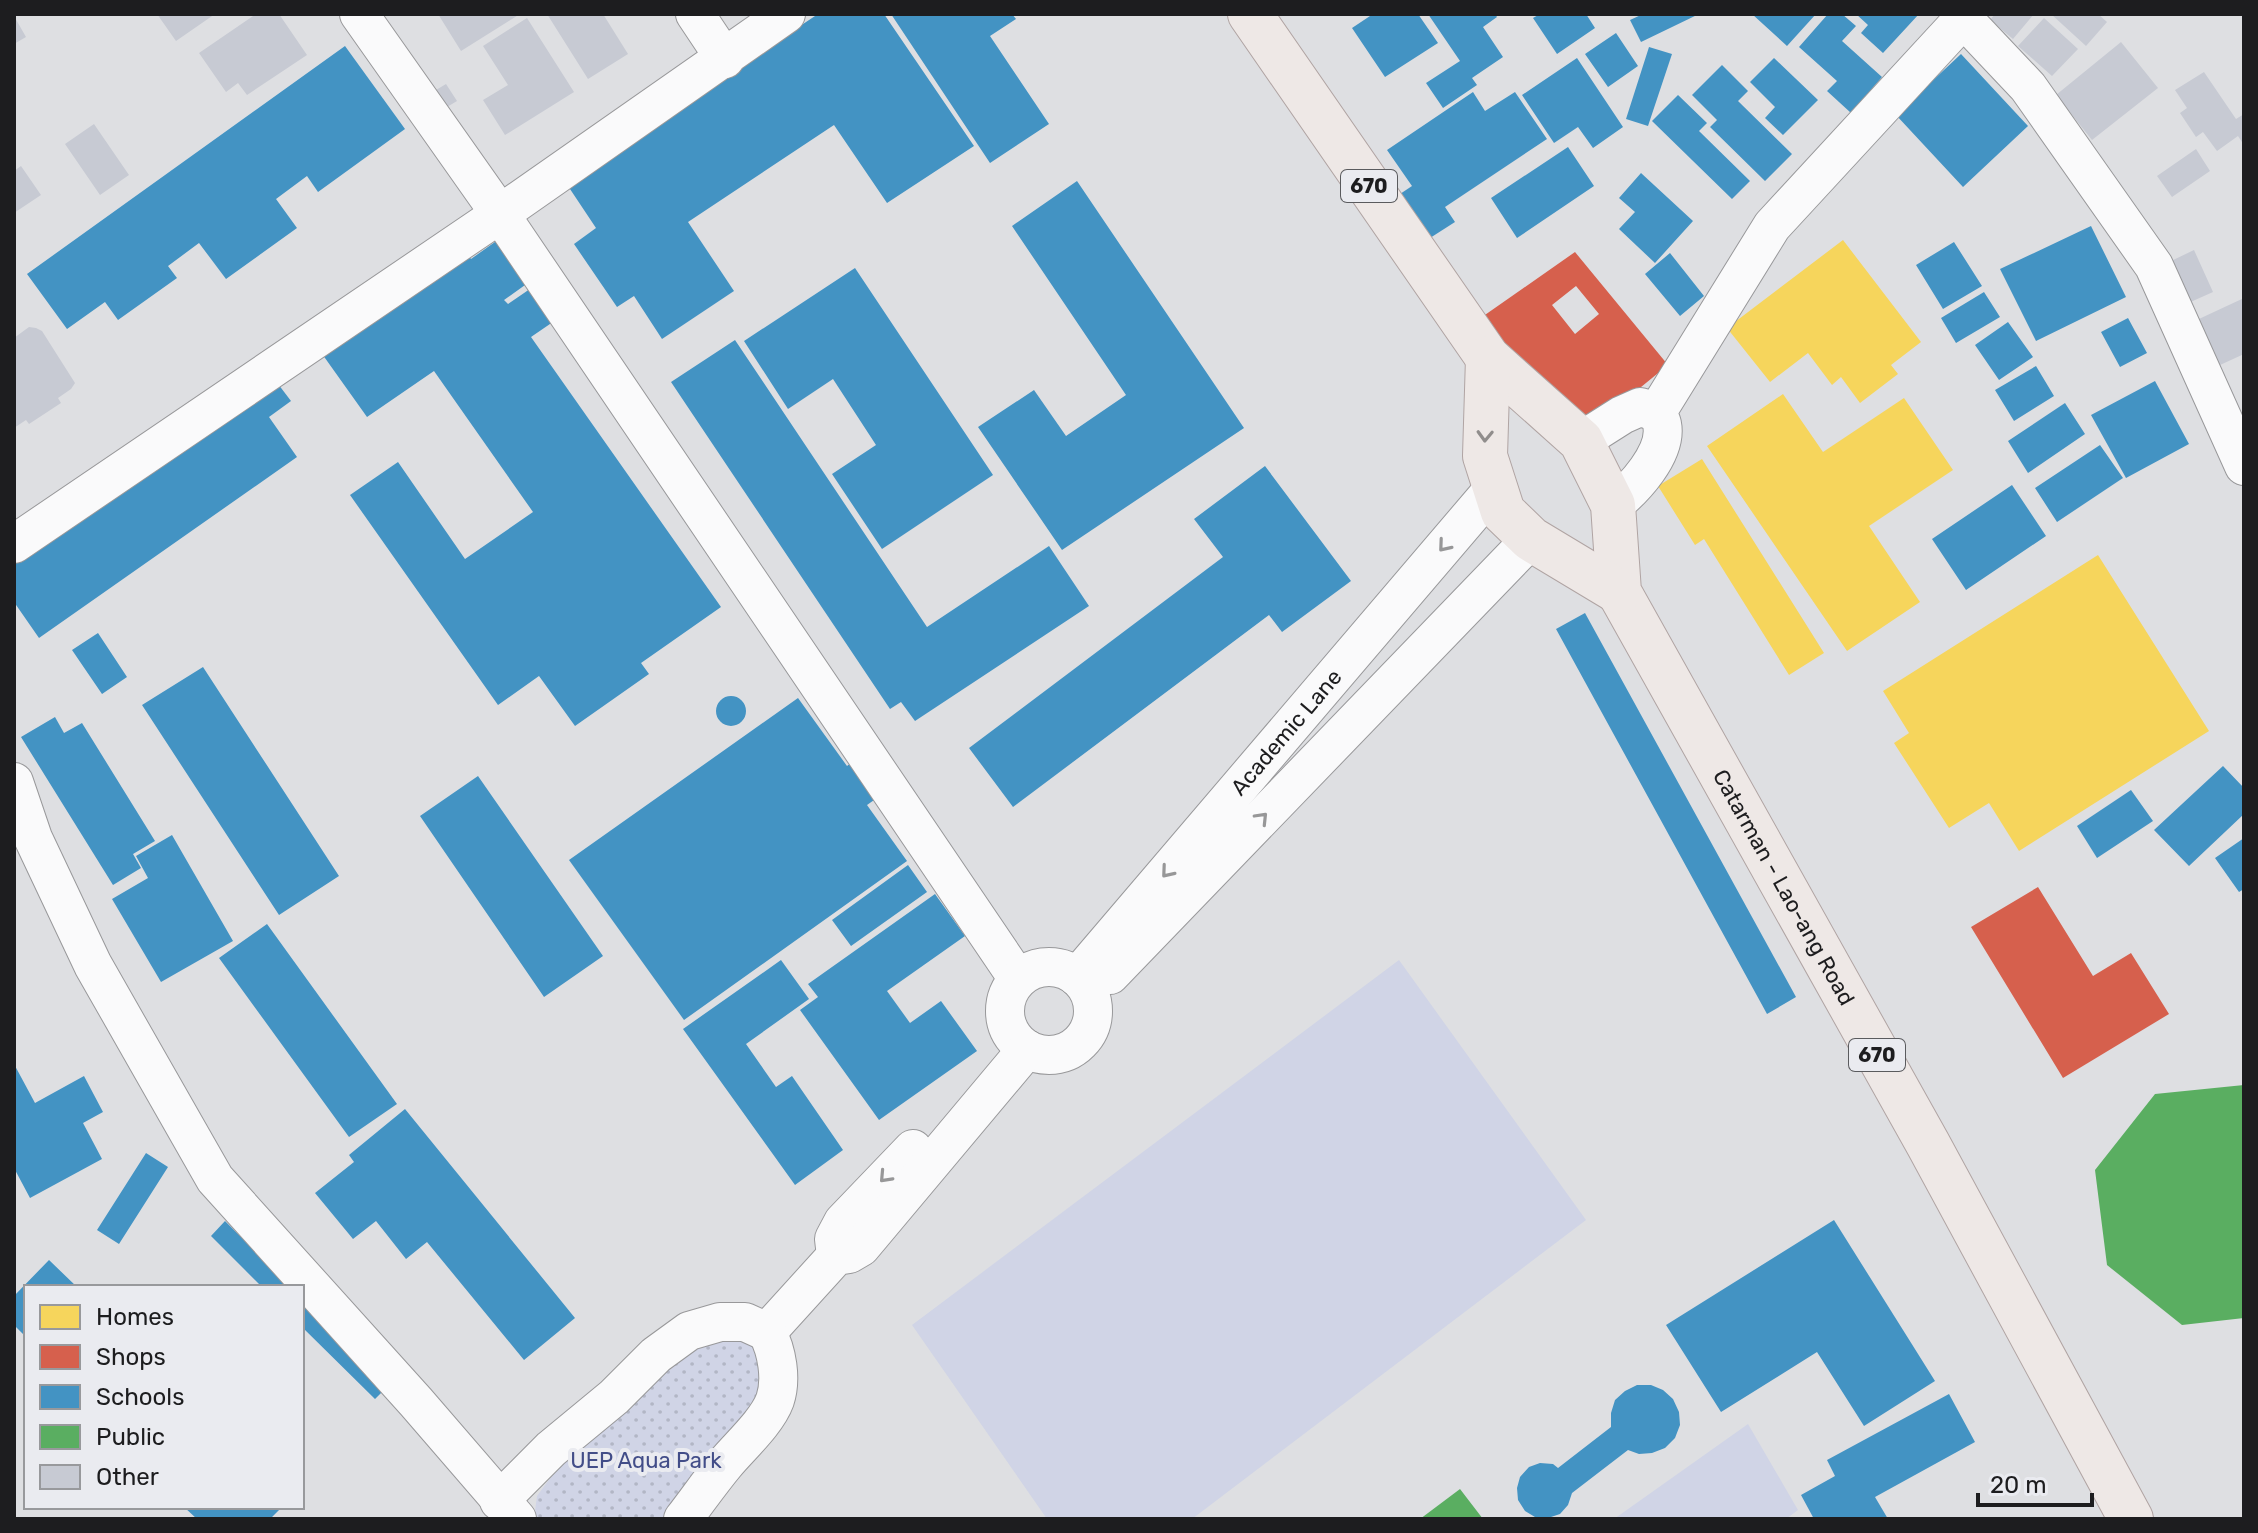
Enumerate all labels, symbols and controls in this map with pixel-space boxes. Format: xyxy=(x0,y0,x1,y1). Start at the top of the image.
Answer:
road number: 670 xyxy=(1341,170,1397,202)
one-way arrow xyxy=(1477,430,1494,443)
one-way arrow xyxy=(1439,537,1454,551)
street label: Academic Lane xyxy=(1225,664,1348,801)
street label: Catarman - Lao-ang Road xyxy=(1707,765,1861,1010)
one-way arrow xyxy=(1253,813,1267,827)
one-way arrow xyxy=(1162,863,1177,877)
road number: 670 xyxy=(1849,1039,1905,1071)
one-way arrow xyxy=(881,1168,895,1183)
legend xyxy=(24,1285,304,1509)
text: Homes xyxy=(96,1303,174,1331)
text: Shops xyxy=(96,1343,166,1371)
text: Schools xyxy=(96,1383,184,1411)
text: Public xyxy=(96,1423,165,1451)
park label: UEP Aqua Park xyxy=(570,1447,722,1474)
scale bar xyxy=(1978,1457,2092,1507)
text: Other xyxy=(96,1463,159,1491)
text: 20 m xyxy=(1990,1471,2047,1499)

